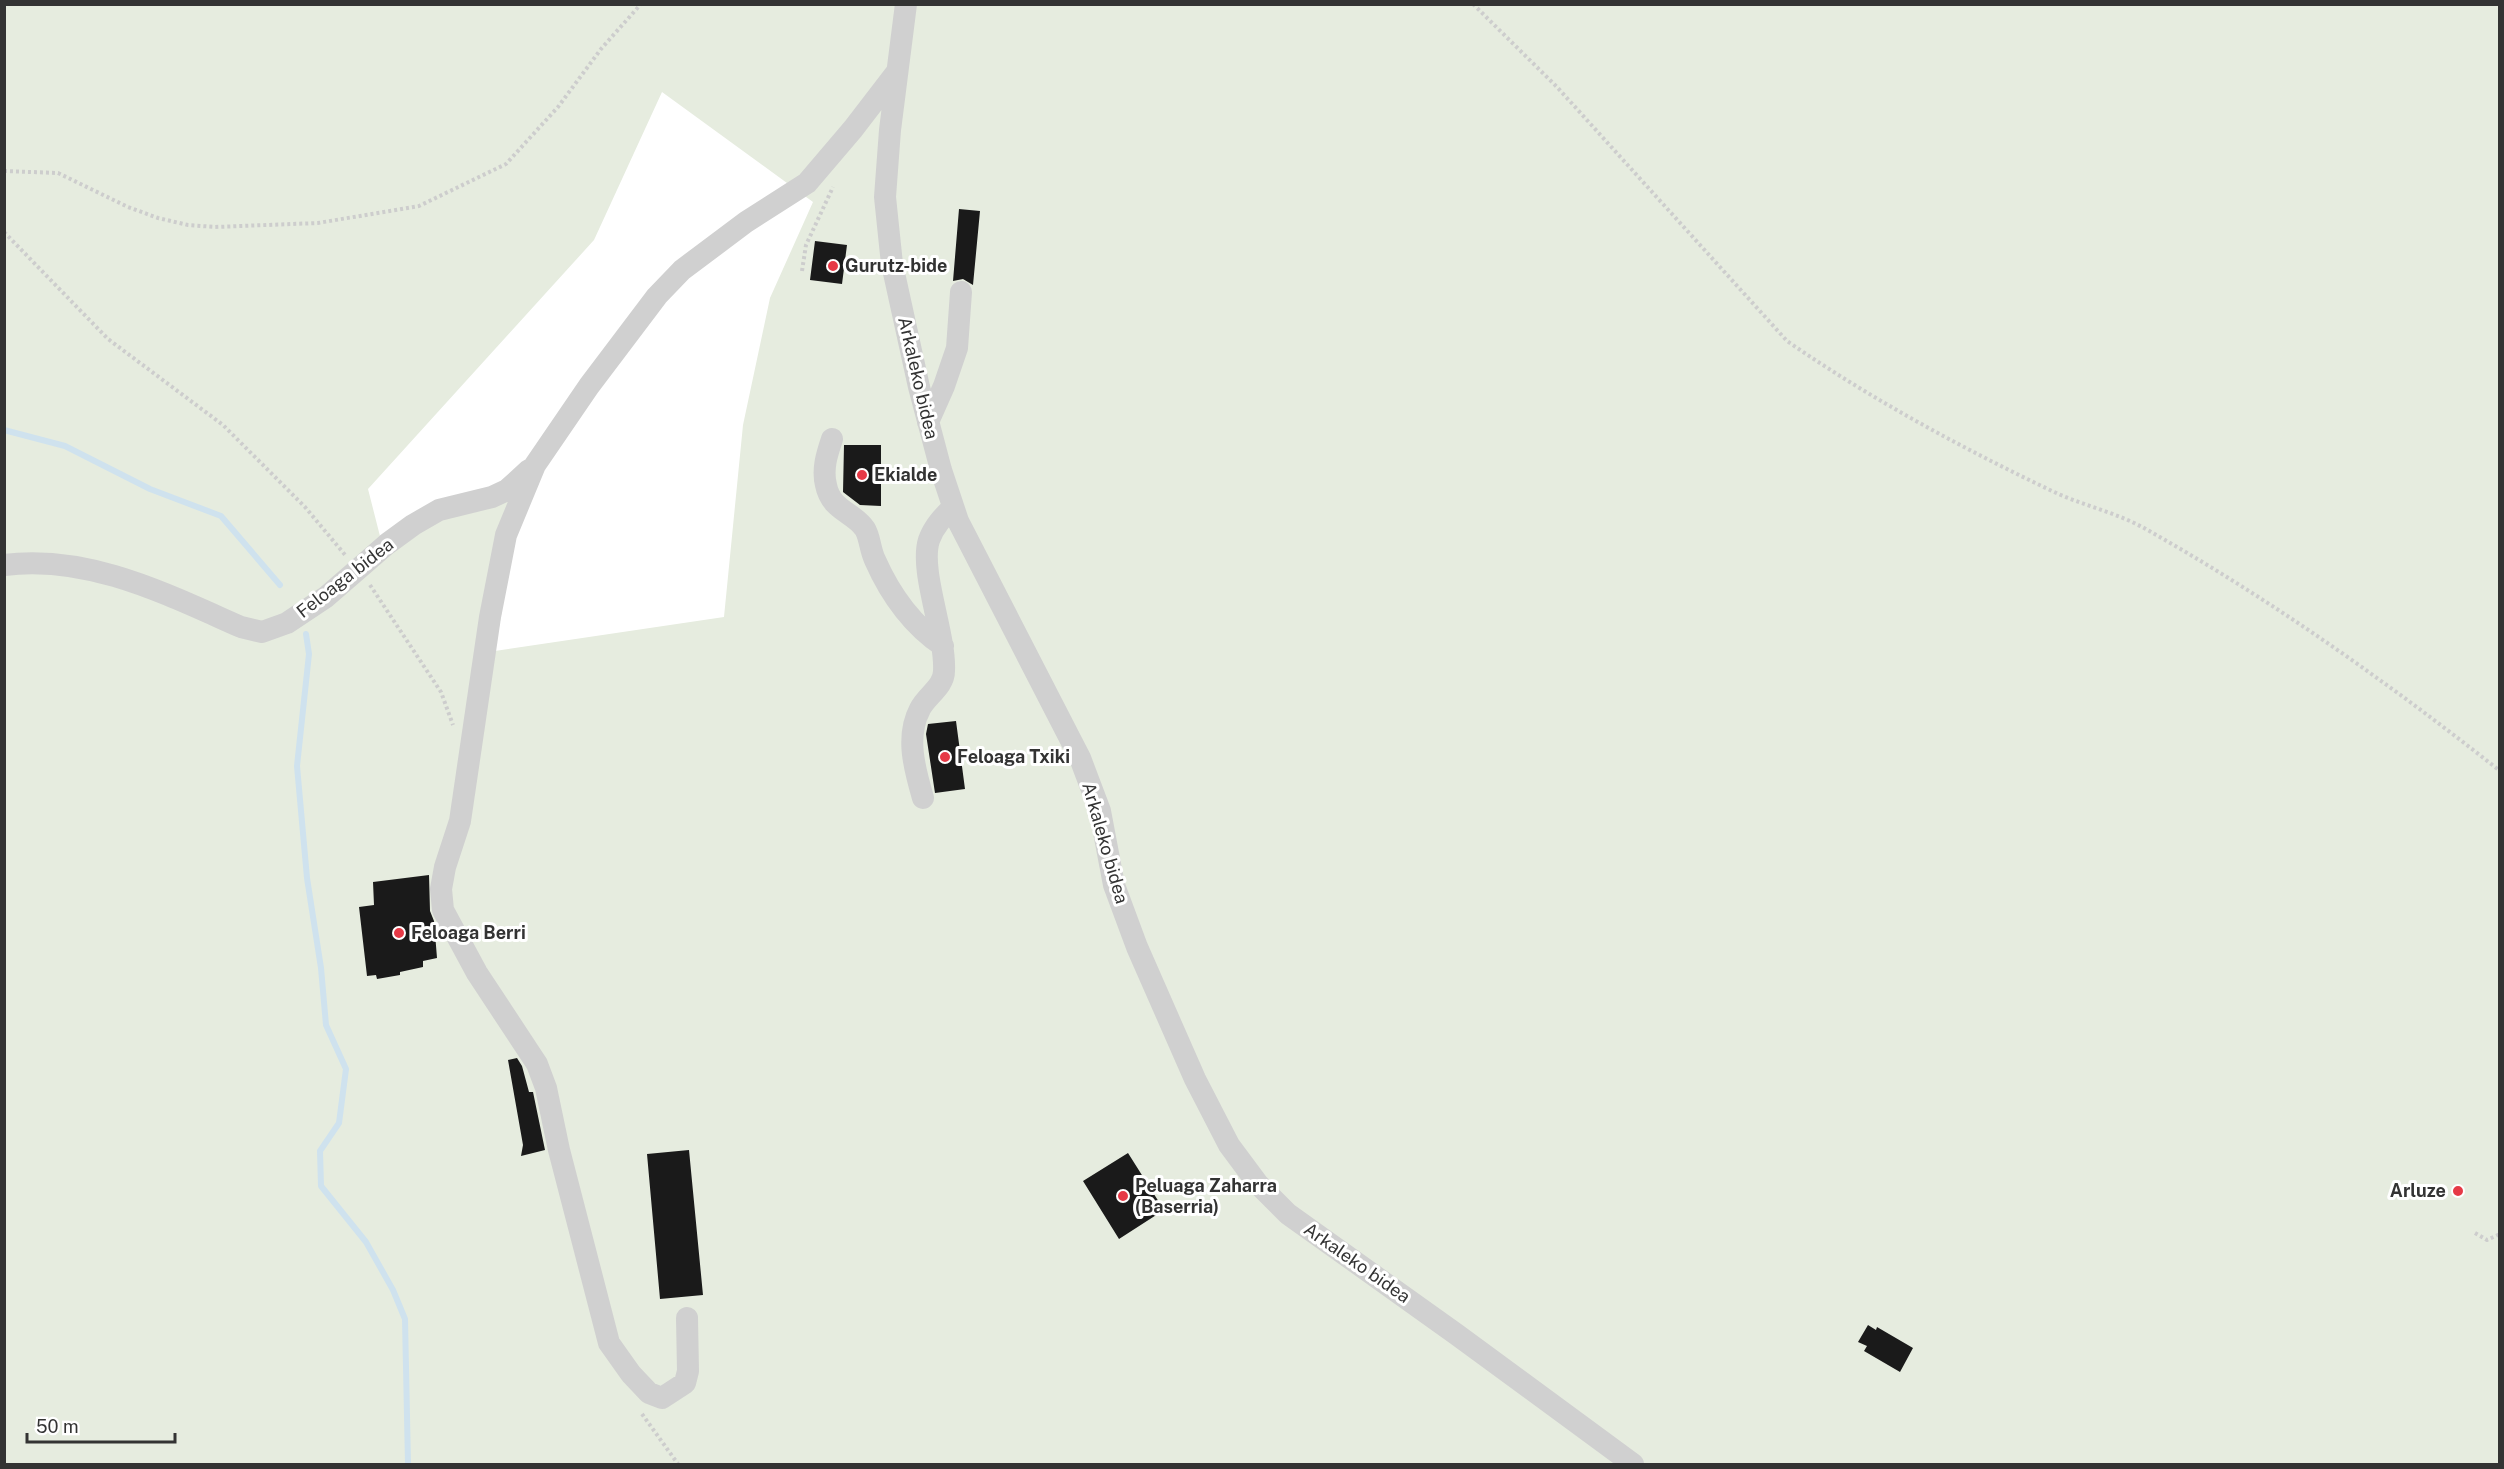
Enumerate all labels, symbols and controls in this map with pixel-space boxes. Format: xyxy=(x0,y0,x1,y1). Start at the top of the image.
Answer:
place label: Gurutz-bide xyxy=(845,255,947,276)
marker: Gurutz-bide xyxy=(826,259,840,273)
street label: Arkaleko bidea xyxy=(894,315,943,441)
place label: Ekialde xyxy=(874,464,937,485)
marker: Ekialde xyxy=(855,468,869,482)
street label: Feloaga bidea xyxy=(292,533,397,622)
place label: Feloaga Txiki xyxy=(957,746,1070,767)
marker: Feloaga Txiki xyxy=(938,750,952,764)
street label: Arkaleko bidea xyxy=(1078,780,1133,906)
place label: Feloaga Berri xyxy=(411,922,526,943)
marker: Feloaga Berri xyxy=(392,926,406,940)
place label: Peluaga Zaharra (Baserria) xyxy=(1135,1175,1277,1217)
place label: Arluze xyxy=(2390,1180,2446,1201)
marker: Arluze xyxy=(2451,1184,2465,1198)
marker: Peluaga Zaharra (Baserria) xyxy=(1116,1189,1130,1203)
street label: Arkaleko bidea xyxy=(1300,1218,1414,1307)
scale bar xyxy=(27,1406,176,1444)
text: 50 m xyxy=(36,1416,79,1437)

